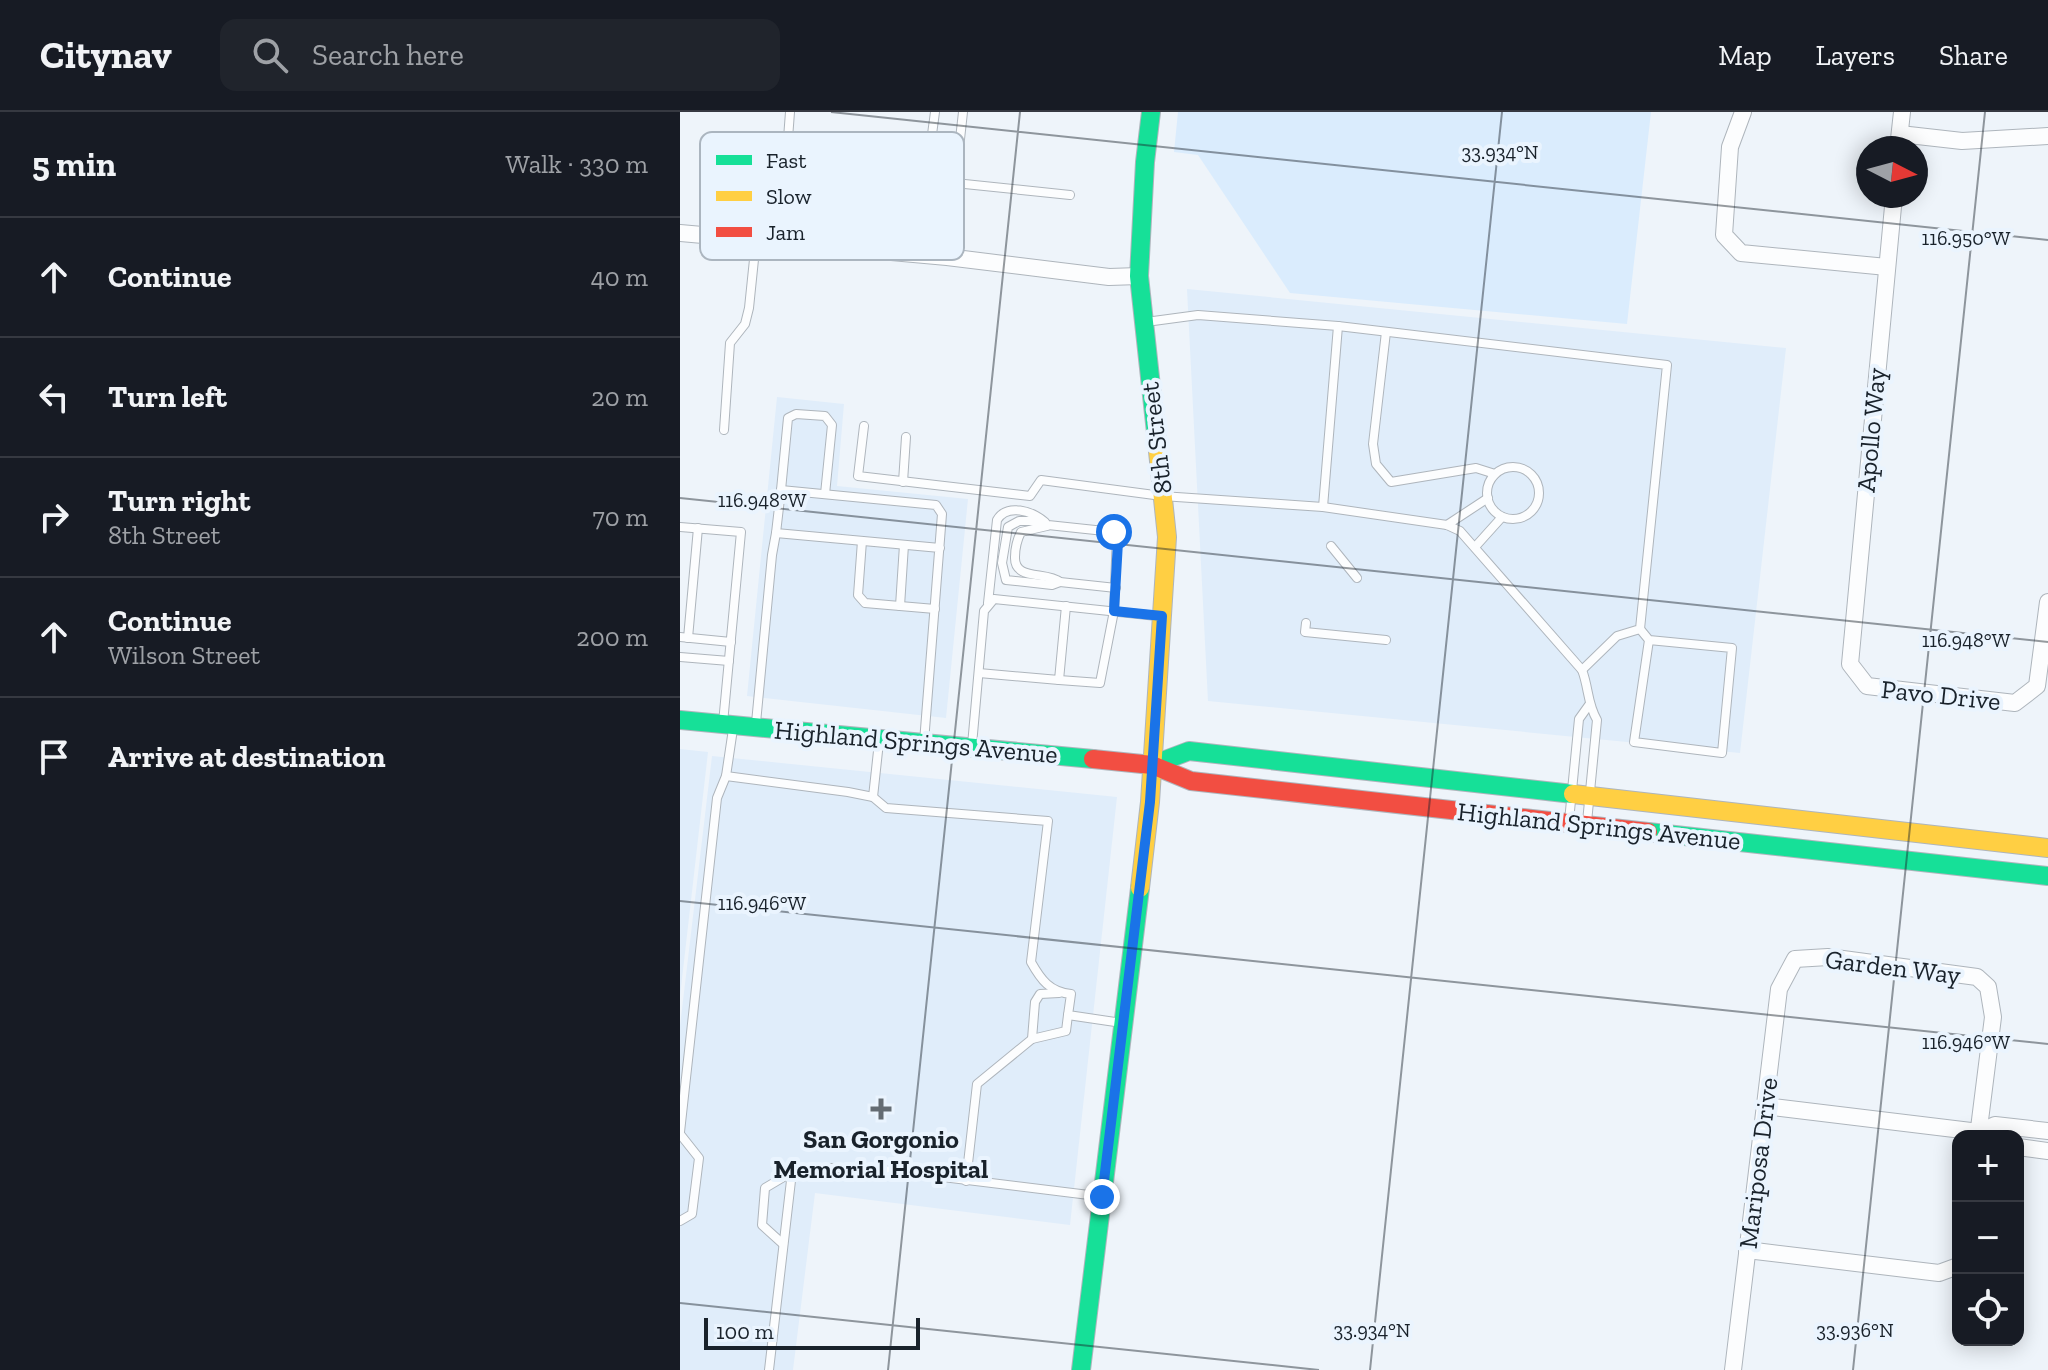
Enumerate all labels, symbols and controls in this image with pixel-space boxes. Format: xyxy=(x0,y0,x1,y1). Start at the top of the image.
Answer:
search box xyxy=(220,19,780,91)
text: Citynav xyxy=(40,32,172,78)
icon: search xyxy=(248,33,292,77)
text: Search here xyxy=(312,37,464,73)
text: Map xyxy=(1718,39,1772,72)
text: Layers xyxy=(1816,39,1895,72)
text: Share xyxy=(1939,39,2008,72)
legend xyxy=(700,132,964,260)
north arrow xyxy=(1856,136,1928,208)
text: 33.934°N xyxy=(1461,140,1539,164)
text: 5 min xyxy=(32,144,116,185)
text: Fast xyxy=(766,147,807,174)
text: Walk · 330 m xyxy=(506,148,648,180)
text: Slow xyxy=(766,183,812,210)
text: Jam xyxy=(766,219,805,246)
text: 116.950°W xyxy=(1922,226,2011,250)
icon: ahead xyxy=(32,255,76,299)
text: Continue xyxy=(108,259,232,295)
text: 40 m xyxy=(591,261,648,293)
street label: Apollo Way xyxy=(1850,366,1892,494)
icon: left xyxy=(32,375,76,419)
text: Turn left xyxy=(108,379,227,415)
street label: 8th Street xyxy=(1133,380,1179,496)
text: 20 m xyxy=(591,381,648,413)
text: Turn right xyxy=(108,483,250,519)
text: 116.948°W xyxy=(718,488,807,512)
icon: right xyxy=(32,495,76,539)
text: 70 m xyxy=(592,501,648,533)
route start xyxy=(1096,514,1132,550)
text: 8th Street xyxy=(108,519,220,551)
text: Continue xyxy=(108,603,232,639)
icon: ahead xyxy=(32,615,76,659)
text: 200 m xyxy=(576,621,648,653)
text: 116.948°W xyxy=(1922,628,2011,652)
text: Wilson Street xyxy=(108,639,260,671)
street label: Pavo Drive xyxy=(1880,673,2002,717)
street label: Highland Springs Avenue xyxy=(773,714,1059,770)
icon: arrive xyxy=(32,735,76,779)
text: Arrive at destination xyxy=(108,739,385,775)
street label: Highland Springs Avenue xyxy=(1456,795,1742,857)
text: 116.946°W xyxy=(718,891,807,915)
street label: Garden Way xyxy=(1823,943,1963,991)
text: 116.946°W xyxy=(1922,1030,2011,1054)
street label: Mariposa Drive xyxy=(1732,1076,1784,1250)
marker: San Gorgonio Memorial Hospital xyxy=(870,1098,892,1120)
place label: San Gorgonio Memorial Hospital xyxy=(774,1123,988,1185)
map controls xyxy=(1952,1130,2024,1346)
button: + xyxy=(1952,1130,2024,1202)
route end xyxy=(1084,1179,1120,1215)
button: − xyxy=(1952,1202,2024,1274)
button: locate xyxy=(1952,1274,2024,1346)
scale bar xyxy=(704,1314,920,1350)
text: 100 m xyxy=(716,1318,774,1345)
text: 33.934°N xyxy=(1333,1318,1411,1342)
text: 33.936°N xyxy=(1816,1318,1894,1342)

